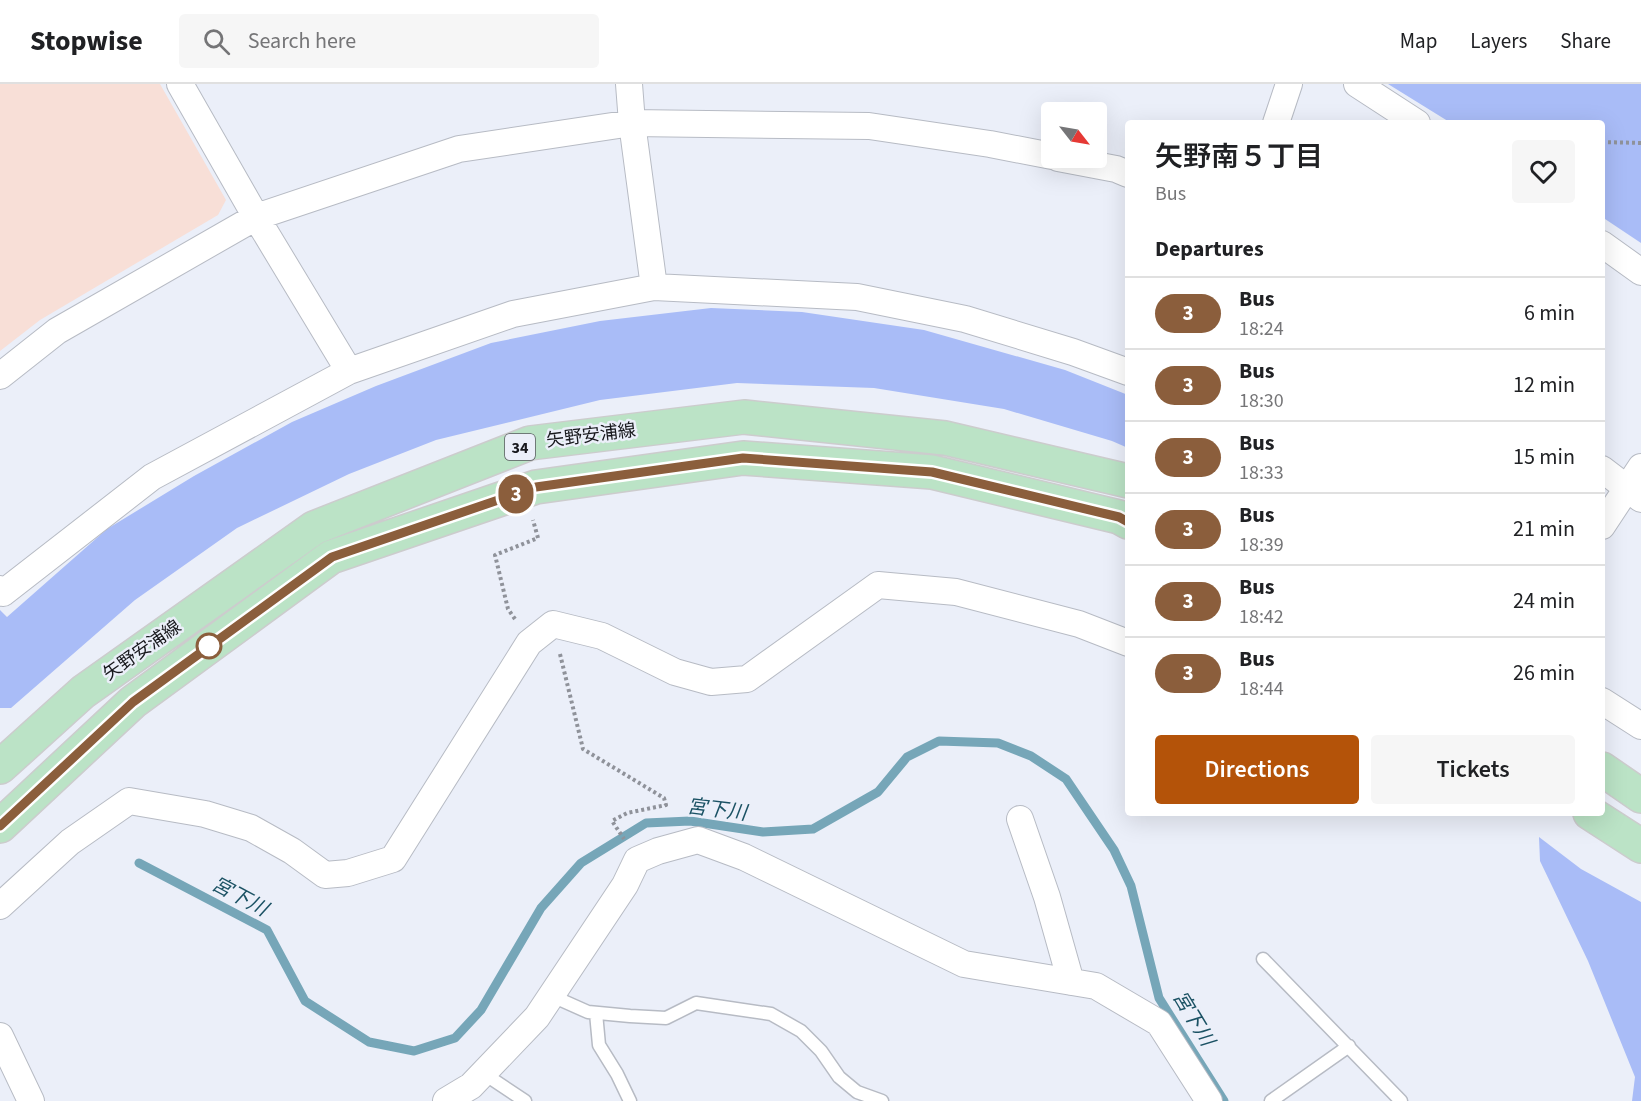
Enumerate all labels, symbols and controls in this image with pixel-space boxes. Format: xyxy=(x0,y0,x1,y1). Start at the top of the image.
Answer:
search box xyxy=(179,14,599,68)
text: Stopwise xyxy=(30,21,143,61)
icon: search xyxy=(200,25,233,58)
text: Search here xyxy=(248,25,356,57)
text: Map xyxy=(1400,26,1437,56)
text: Layers xyxy=(1470,26,1527,56)
text: Share xyxy=(1560,26,1611,56)
north arrow xyxy=(1041,102,1107,168)
map controls xyxy=(1041,102,1107,168)
text: 矢野南５丁目 xyxy=(1155,137,1323,177)
button: heart xyxy=(1512,140,1575,203)
text: Bus xyxy=(1155,180,1186,208)
text: Departures xyxy=(1155,233,1264,265)
text: Bus xyxy=(1239,283,1275,315)
text: 6 min xyxy=(1524,297,1575,329)
text: 3 xyxy=(1182,298,1194,328)
text: 18:24 xyxy=(1239,315,1284,343)
text: Bus xyxy=(1239,355,1275,387)
text: 12 min xyxy=(1513,369,1575,401)
text: 3 xyxy=(1182,370,1194,400)
text: 18:30 xyxy=(1239,387,1284,415)
street label: 矢野安浦線 xyxy=(545,418,637,453)
text: Bus xyxy=(1239,427,1275,459)
road number: 34 xyxy=(505,434,535,460)
text: 15 min xyxy=(1513,441,1575,473)
text: 3 xyxy=(1182,442,1194,472)
text: 18:33 xyxy=(1239,459,1284,487)
line badge: 3 xyxy=(496,474,536,514)
text: 3 xyxy=(510,479,522,509)
text: Bus xyxy=(1239,499,1275,531)
text: 21 min xyxy=(1513,513,1575,545)
text: 3 xyxy=(1182,514,1194,544)
text: 18:39 xyxy=(1239,531,1284,559)
text: Bus xyxy=(1239,571,1275,603)
text: 24 min xyxy=(1513,585,1575,617)
text: 3 xyxy=(1182,586,1194,616)
text: 18:42 xyxy=(1239,603,1284,631)
street label: 矢野安浦線 xyxy=(98,614,186,686)
unlabelled marker xyxy=(196,633,222,659)
text: Bus xyxy=(1239,643,1275,675)
text: 26 min xyxy=(1513,657,1575,689)
text: 3 xyxy=(1182,658,1194,688)
text: 18:44 xyxy=(1239,675,1284,703)
button: Directions xyxy=(1155,735,1359,804)
button: Tickets xyxy=(1371,735,1575,804)
water label: 宮下川 xyxy=(685,792,750,828)
water label: 宮下川 xyxy=(206,870,274,924)
water label: 宮下川 xyxy=(1166,986,1222,1053)

